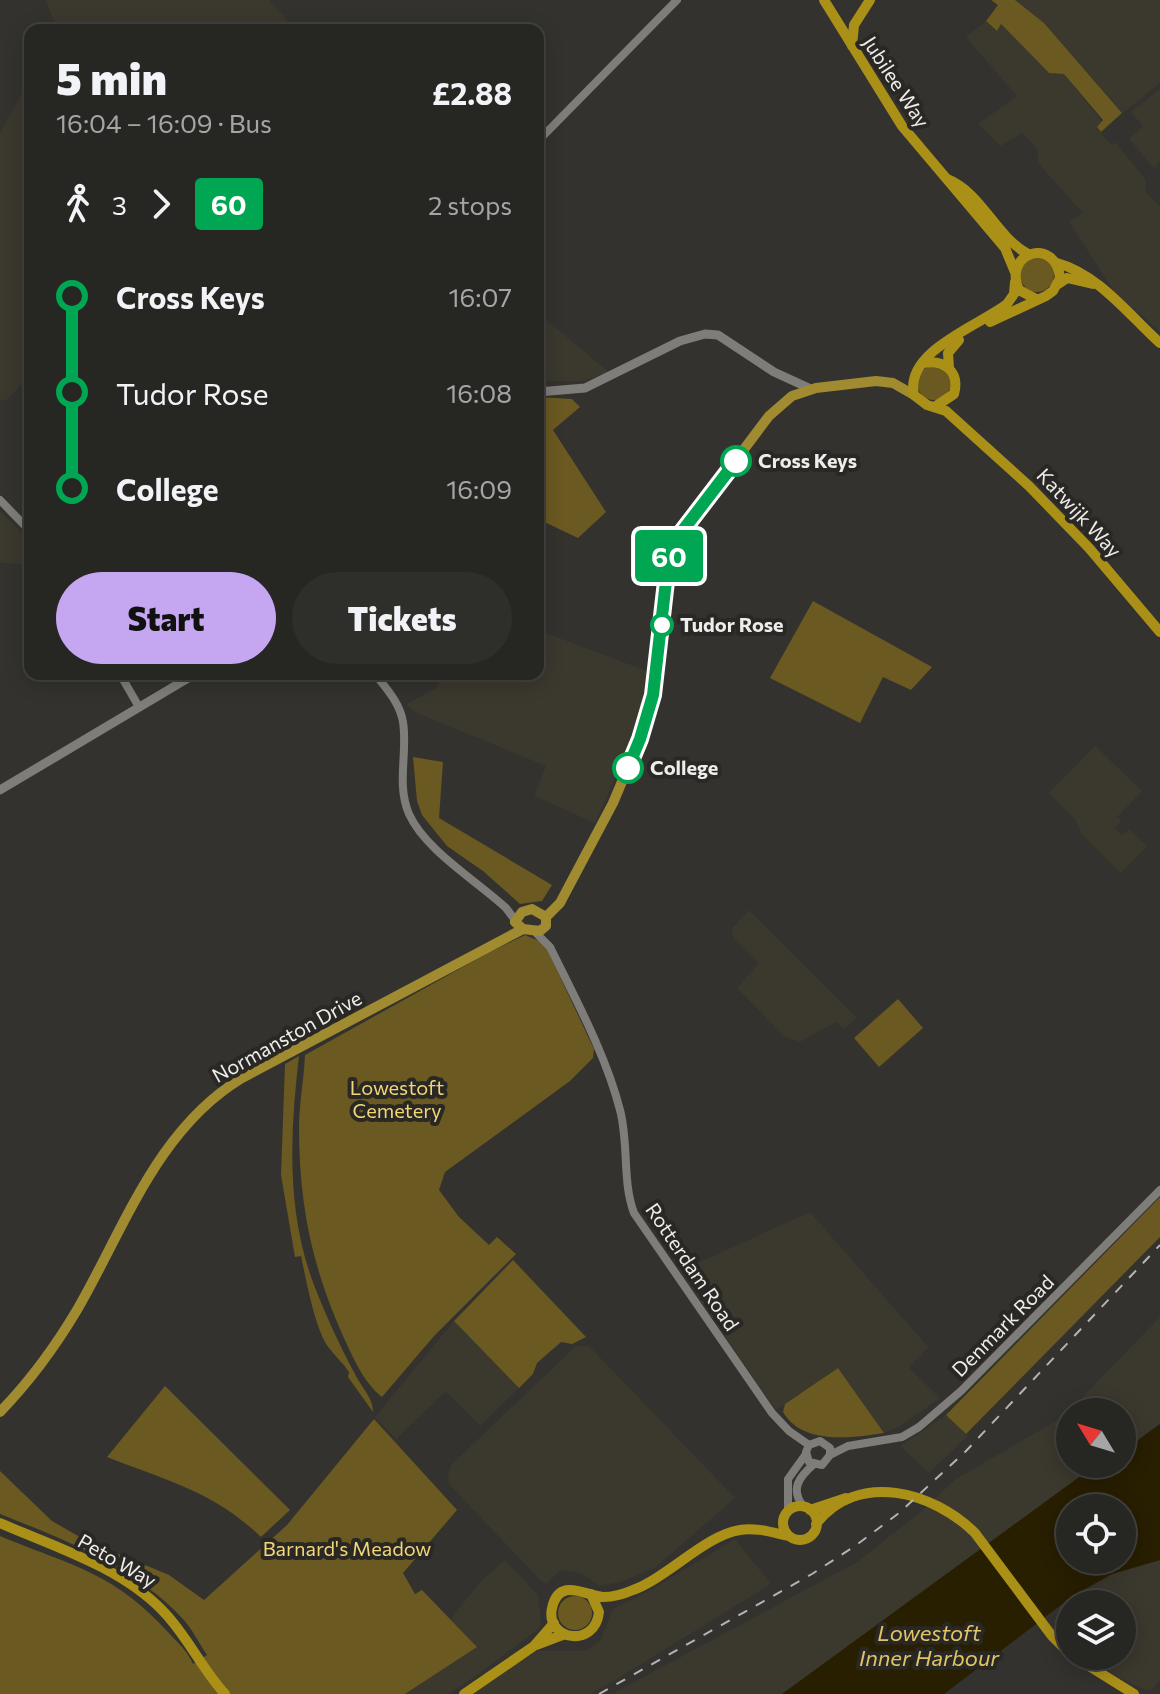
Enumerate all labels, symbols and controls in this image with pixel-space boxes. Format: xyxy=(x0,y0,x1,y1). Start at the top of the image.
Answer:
street label: Jubilee Way xyxy=(858,31,935,132)
text: 5 min xyxy=(56,50,167,104)
text: £2.88 xyxy=(432,74,512,111)
text: 16:04 – 16:09 · Bus xyxy=(56,107,272,138)
icon: walk xyxy=(56,182,100,226)
icon: forward xyxy=(139,182,183,226)
text: 60 xyxy=(211,187,247,221)
text: 3 xyxy=(112,189,127,220)
text: 2 stops xyxy=(428,189,512,220)
text: Cross Keys xyxy=(116,278,265,315)
text: 16:07 xyxy=(448,281,512,312)
text: Tudor Rose xyxy=(116,374,269,411)
text: 16:08 xyxy=(446,377,512,408)
marker: Cross Keys xyxy=(721,446,751,476)
place label: Cross Keys xyxy=(758,448,857,472)
street label: Katwijk Way xyxy=(1032,463,1127,562)
text: College xyxy=(116,470,219,507)
text: 16:09 xyxy=(446,473,512,504)
line badge: 60 xyxy=(633,530,705,582)
text: 60 xyxy=(651,539,687,573)
button: Start xyxy=(56,572,276,664)
button: Tickets xyxy=(292,572,512,664)
place label: Tudor Rose xyxy=(680,612,784,636)
marker: Tudor Rose xyxy=(651,614,673,636)
marker: College xyxy=(613,753,643,783)
place label: College xyxy=(650,755,718,779)
street label: Normanston Drive xyxy=(208,985,365,1087)
park label: Lowestoft Cemetery xyxy=(350,1075,444,1122)
street label: Rotterdam Road xyxy=(641,1198,744,1335)
street label: Denmark Road xyxy=(946,1269,1058,1381)
north arrow xyxy=(1056,1398,1136,1478)
map controls xyxy=(1056,1398,1136,1670)
button: locate xyxy=(1056,1494,1136,1574)
street label: Peto Way xyxy=(74,1528,161,1592)
park label: Barnard's Meadow xyxy=(263,1536,431,1560)
button: layers xyxy=(1056,1590,1136,1670)
water label: Lowestoft Inner Harbour xyxy=(859,1619,1000,1671)

